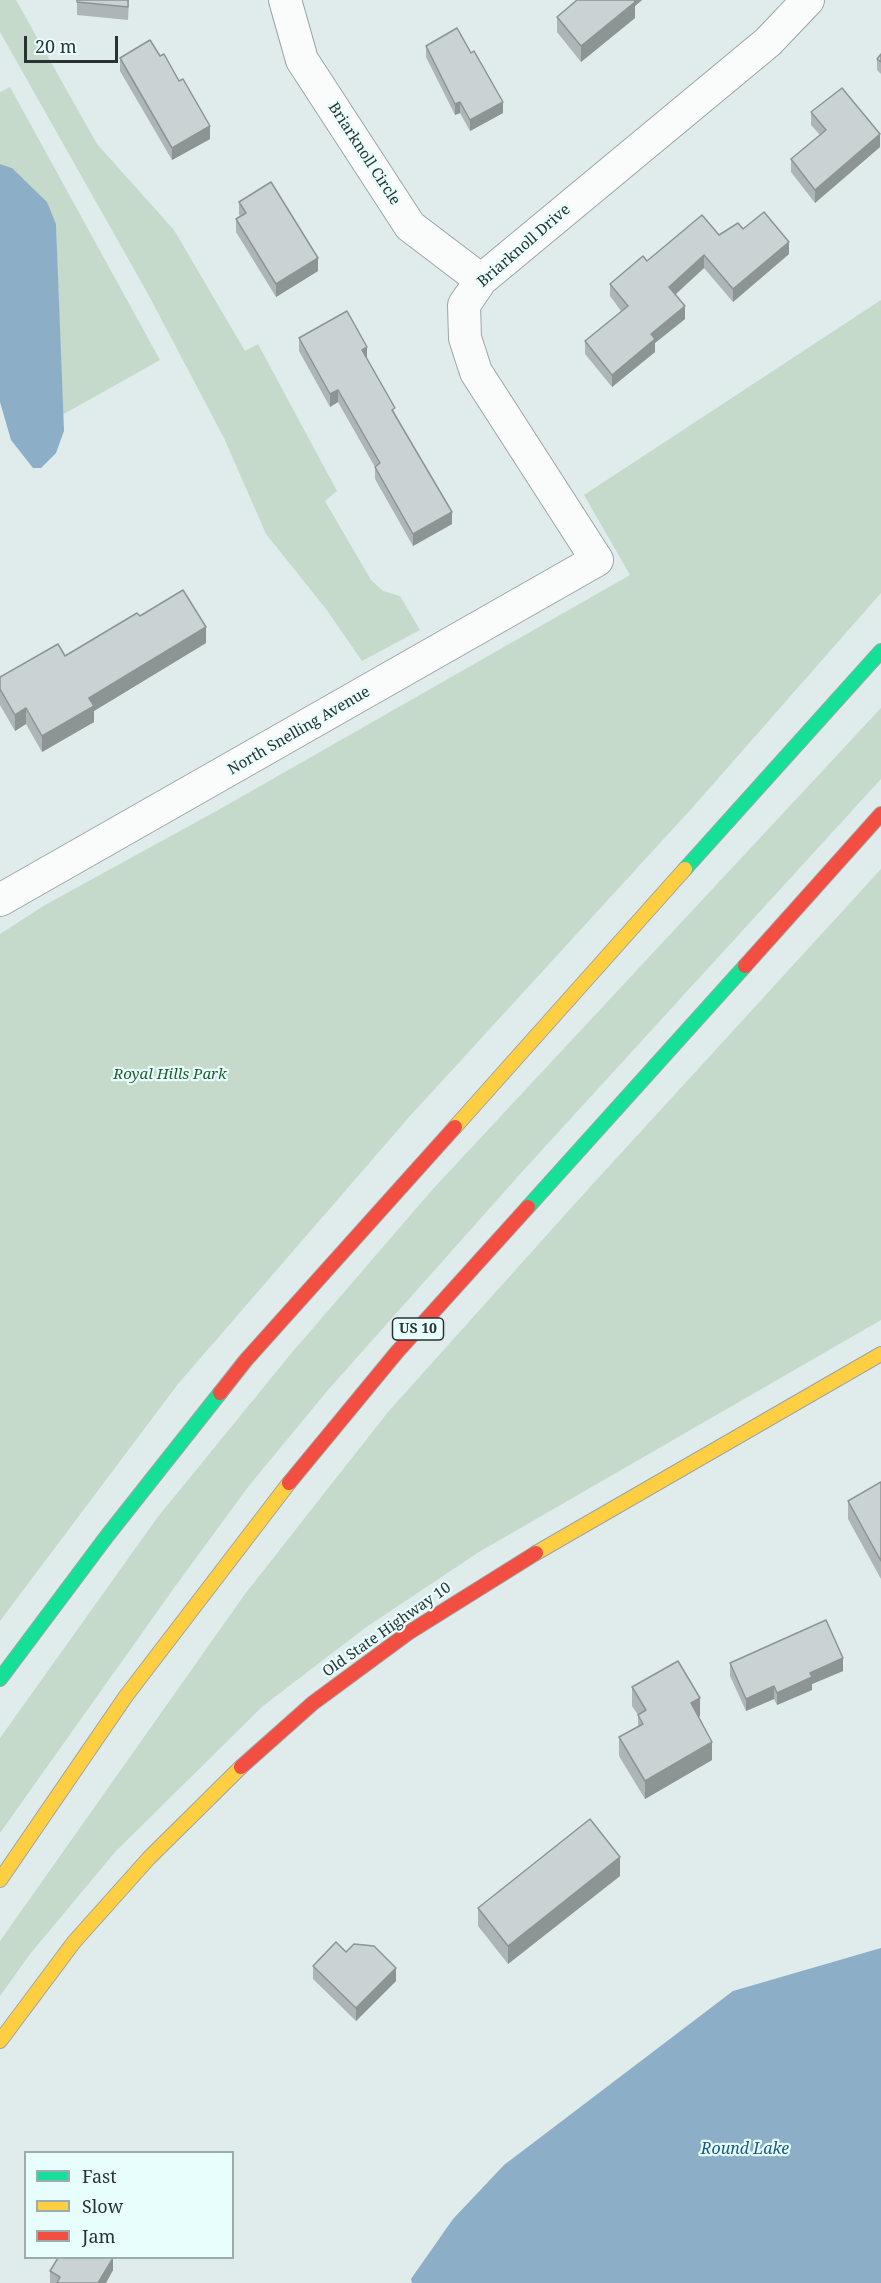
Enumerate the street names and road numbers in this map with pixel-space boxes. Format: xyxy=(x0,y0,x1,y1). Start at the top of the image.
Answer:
street label: Briarknoll Circle xyxy=(324,99,404,209)
street label: Briarknoll Drive xyxy=(474,201,574,291)
street label: North Snelling Avenue xyxy=(225,683,373,779)
road number: US 10 xyxy=(392,1318,444,1340)
street label: Old State Highway 10 xyxy=(319,1579,455,1681)

